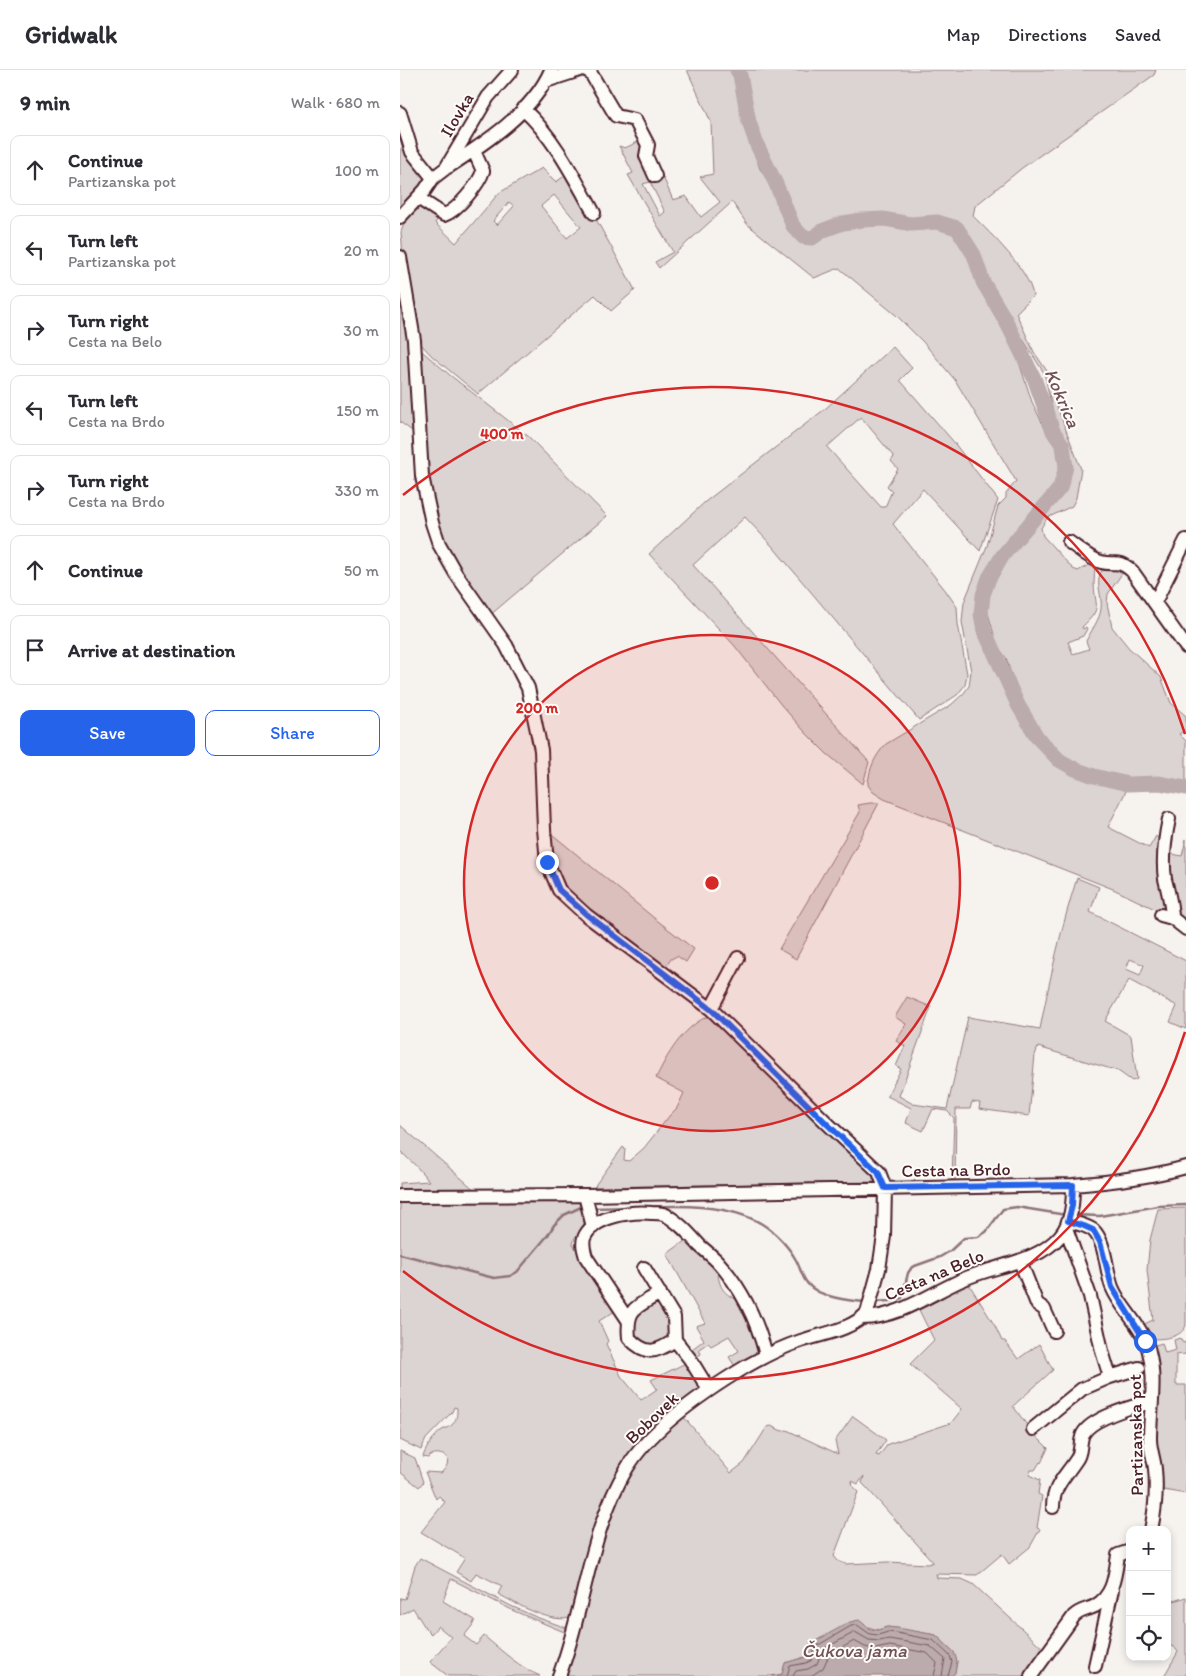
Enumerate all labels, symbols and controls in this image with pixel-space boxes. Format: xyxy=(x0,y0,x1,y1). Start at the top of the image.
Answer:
text: Gridwalk xyxy=(25,20,117,49)
text: Map xyxy=(947,24,980,46)
text: Directions xyxy=(1008,24,1087,46)
text: Saved xyxy=(1115,24,1161,46)
street label: Ilovka xyxy=(435,89,479,141)
text: 9 min xyxy=(20,90,70,115)
text: Walk · 680 m xyxy=(291,93,380,112)
text: Continue xyxy=(68,149,143,172)
icon: ahead xyxy=(21,156,49,184)
text: 100 m xyxy=(335,161,379,180)
text: Partizanska pot xyxy=(68,172,176,191)
text: Turn left xyxy=(68,229,138,252)
icon: left xyxy=(21,236,49,264)
text: 20 m xyxy=(344,241,379,260)
text: Partizanska pot xyxy=(68,252,176,271)
text: Turn right xyxy=(68,309,149,332)
icon: right xyxy=(21,316,49,344)
text: 30 m xyxy=(343,321,379,340)
text: Cesta na Belo xyxy=(68,332,162,351)
water label: Kokrica xyxy=(1040,365,1085,432)
text: Turn left xyxy=(68,389,138,412)
icon: left xyxy=(21,396,49,424)
text: 150 m xyxy=(336,401,379,420)
text: Cesta na Brdo xyxy=(68,412,165,431)
text: 400 m xyxy=(480,425,524,443)
text: Turn right xyxy=(68,469,149,492)
icon: right xyxy=(21,476,49,504)
text: 330 m xyxy=(335,481,379,500)
text: Cesta na Brdo xyxy=(68,492,165,511)
icon: ahead xyxy=(21,556,49,584)
text: Continue xyxy=(68,559,143,582)
text: 50 m xyxy=(344,561,379,580)
icon: arrive xyxy=(21,636,49,664)
text: Arrive at destination xyxy=(68,639,235,662)
text: 200 m xyxy=(516,699,559,717)
button: Save xyxy=(20,710,195,756)
button: Share xyxy=(205,710,380,756)
route end xyxy=(536,851,559,874)
centre of rings xyxy=(703,874,721,892)
street label: Cesta na Brdo xyxy=(901,1158,1011,1182)
street label: Cesta na Belo xyxy=(881,1244,987,1306)
route start xyxy=(1134,1330,1157,1353)
street label: Partizanska pot xyxy=(1124,1374,1148,1496)
street label: Bobovek xyxy=(621,1387,684,1449)
map controls xyxy=(1126,1526,1171,1661)
button: + xyxy=(1126,1526,1171,1571)
button: − xyxy=(1126,1571,1171,1616)
button: locate xyxy=(1126,1616,1171,1661)
water label: Čukova jama xyxy=(801,1639,907,1662)

